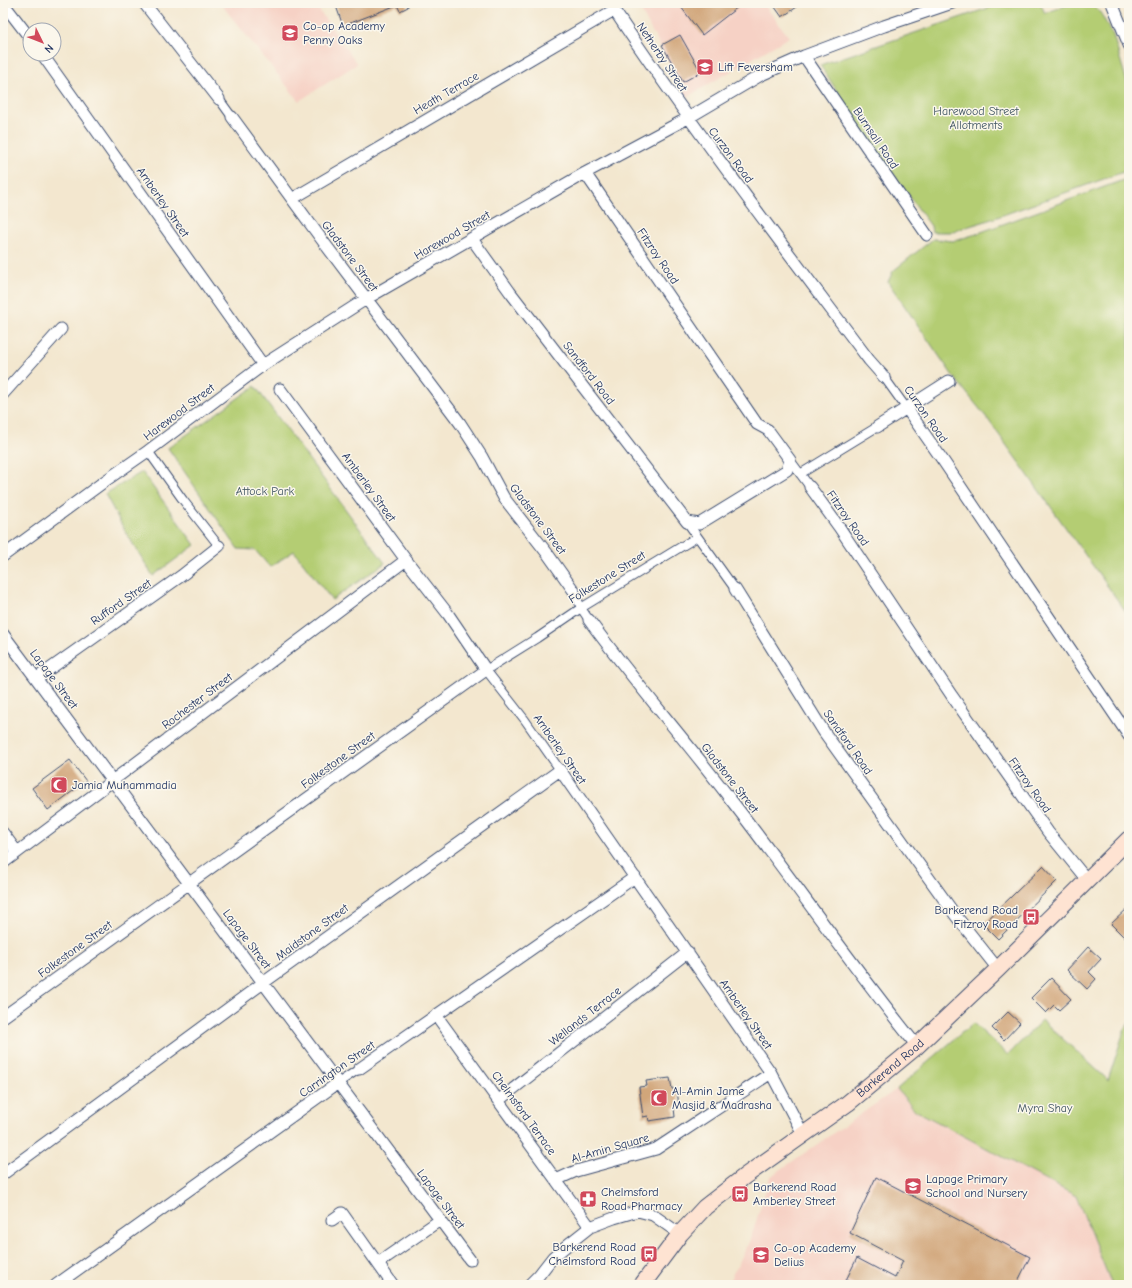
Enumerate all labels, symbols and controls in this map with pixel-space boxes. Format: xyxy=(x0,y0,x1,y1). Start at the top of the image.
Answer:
place label: Co-op Academy Penny Oaks xyxy=(303,19,386,47)
street label: Netherby Street xyxy=(634,20,691,95)
north arrow xyxy=(22,22,62,62)
school or university icon: Co-op Academy Penny Oaks xyxy=(280,23,300,43)
text: N xyxy=(42,41,56,56)
school or university icon: Lift Feversham xyxy=(695,57,715,77)
place label: Lift Feversham xyxy=(718,60,793,74)
street label: Heath Terrace xyxy=(411,69,481,117)
park label: Harewood Street Allotments xyxy=(933,104,1019,132)
street label: Burnsall Road xyxy=(850,105,902,171)
street label: Curzon Road xyxy=(706,124,756,186)
street label: Amberley Street xyxy=(134,164,193,240)
street label: Harewood Street xyxy=(411,207,493,262)
street label: Gladstone Street xyxy=(319,218,381,295)
street label: Fitzroy Road xyxy=(634,225,682,287)
street label: Sandford Road xyxy=(560,339,618,407)
street label: Harewood Street xyxy=(141,380,218,443)
street label: Curzon Road xyxy=(901,383,951,445)
street label: Amberley Street xyxy=(339,450,399,525)
street label: Gladstone Street xyxy=(507,481,569,558)
park label: Attock Park xyxy=(236,484,294,498)
street label: Fitzroy Road xyxy=(824,488,872,548)
street label: Folkestone Street xyxy=(566,547,648,606)
street label: Rufford Street xyxy=(88,576,155,628)
street label: Lapage Street xyxy=(27,646,81,712)
street label: Rochester Street xyxy=(159,670,235,732)
street label: Sandford Road xyxy=(820,707,876,777)
street label: Amberley Street xyxy=(531,711,590,787)
street label: Folkestone Street xyxy=(298,728,378,792)
street label: Gladstone Street xyxy=(698,740,762,816)
street label: Fitzroy Road xyxy=(1006,755,1054,815)
mosque icon: Jamia Muhammadia xyxy=(49,775,69,795)
place label: Jamia Muhammadia xyxy=(72,778,177,792)
street label: Maidstone Street xyxy=(273,901,352,963)
place label: Barkerend Road Fitzroy Road xyxy=(935,903,1018,931)
street label: Lapage Street xyxy=(220,906,274,972)
bus stop icon: Barkerend Road Fitzroy Road xyxy=(1021,907,1041,927)
street label: Folkestone Street xyxy=(35,917,115,981)
street label: Amberley Street xyxy=(717,976,776,1052)
street label: Wellands Terrace xyxy=(546,984,624,1048)
street label: Barkerend Road xyxy=(854,1036,927,1100)
street label: Carrington Street xyxy=(297,1037,378,1100)
street label: Chelmsford Terrace xyxy=(489,1068,559,1158)
place label: Al-Amin Jame Masjid & Madrasha xyxy=(672,1084,772,1112)
mosque icon: Al-Amin Jame Masjid & Madrasha xyxy=(649,1088,669,1108)
park label: Myra Shay xyxy=(1018,1101,1073,1115)
street label: Al-Amin Square xyxy=(569,1130,651,1166)
street label: Lapage Street xyxy=(414,1166,468,1232)
place label: Lapage Primary School and Nursery xyxy=(926,1172,1028,1200)
school or university icon: Lapage Primary School and Nursery xyxy=(903,1176,923,1196)
place label: Barkerend Road Amberley Street xyxy=(753,1180,836,1208)
bus stop icon: Barkerend Road Amberley Street xyxy=(730,1184,750,1204)
place label: Chelmsford Road Pharmacy xyxy=(601,1185,683,1213)
pharmacy icon: Chelmsford Road Pharmacy xyxy=(578,1189,598,1209)
place label: Barkerend Road Chelmsford Road xyxy=(548,1240,636,1268)
place label: Co-op Academy Delius xyxy=(774,1241,857,1269)
bus stop icon: Barkerend Road Chelmsford Road xyxy=(639,1244,659,1264)
school or university icon: Co-op Academy Delius xyxy=(751,1245,771,1265)

